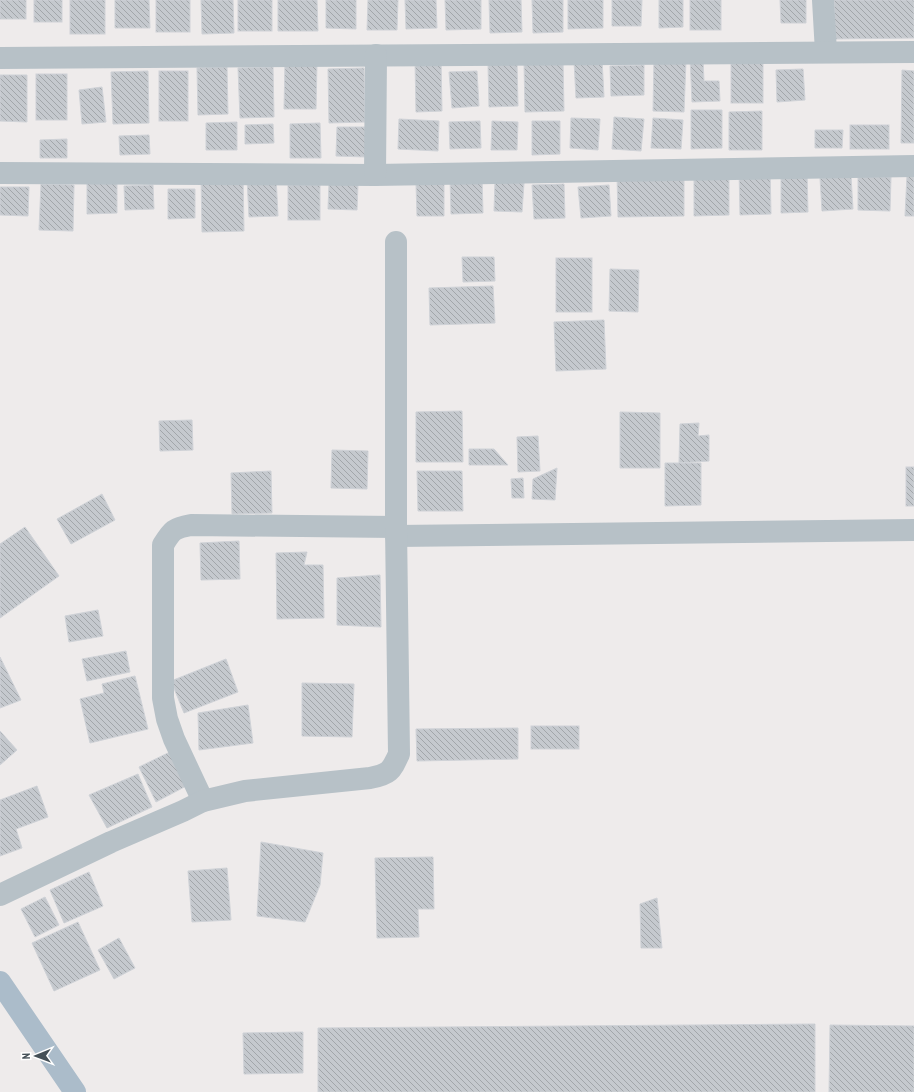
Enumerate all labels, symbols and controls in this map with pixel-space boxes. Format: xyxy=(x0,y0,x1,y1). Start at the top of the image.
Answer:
north arrow xyxy=(16,1036,56,1076)
text: N xyxy=(19,1053,33,1059)

